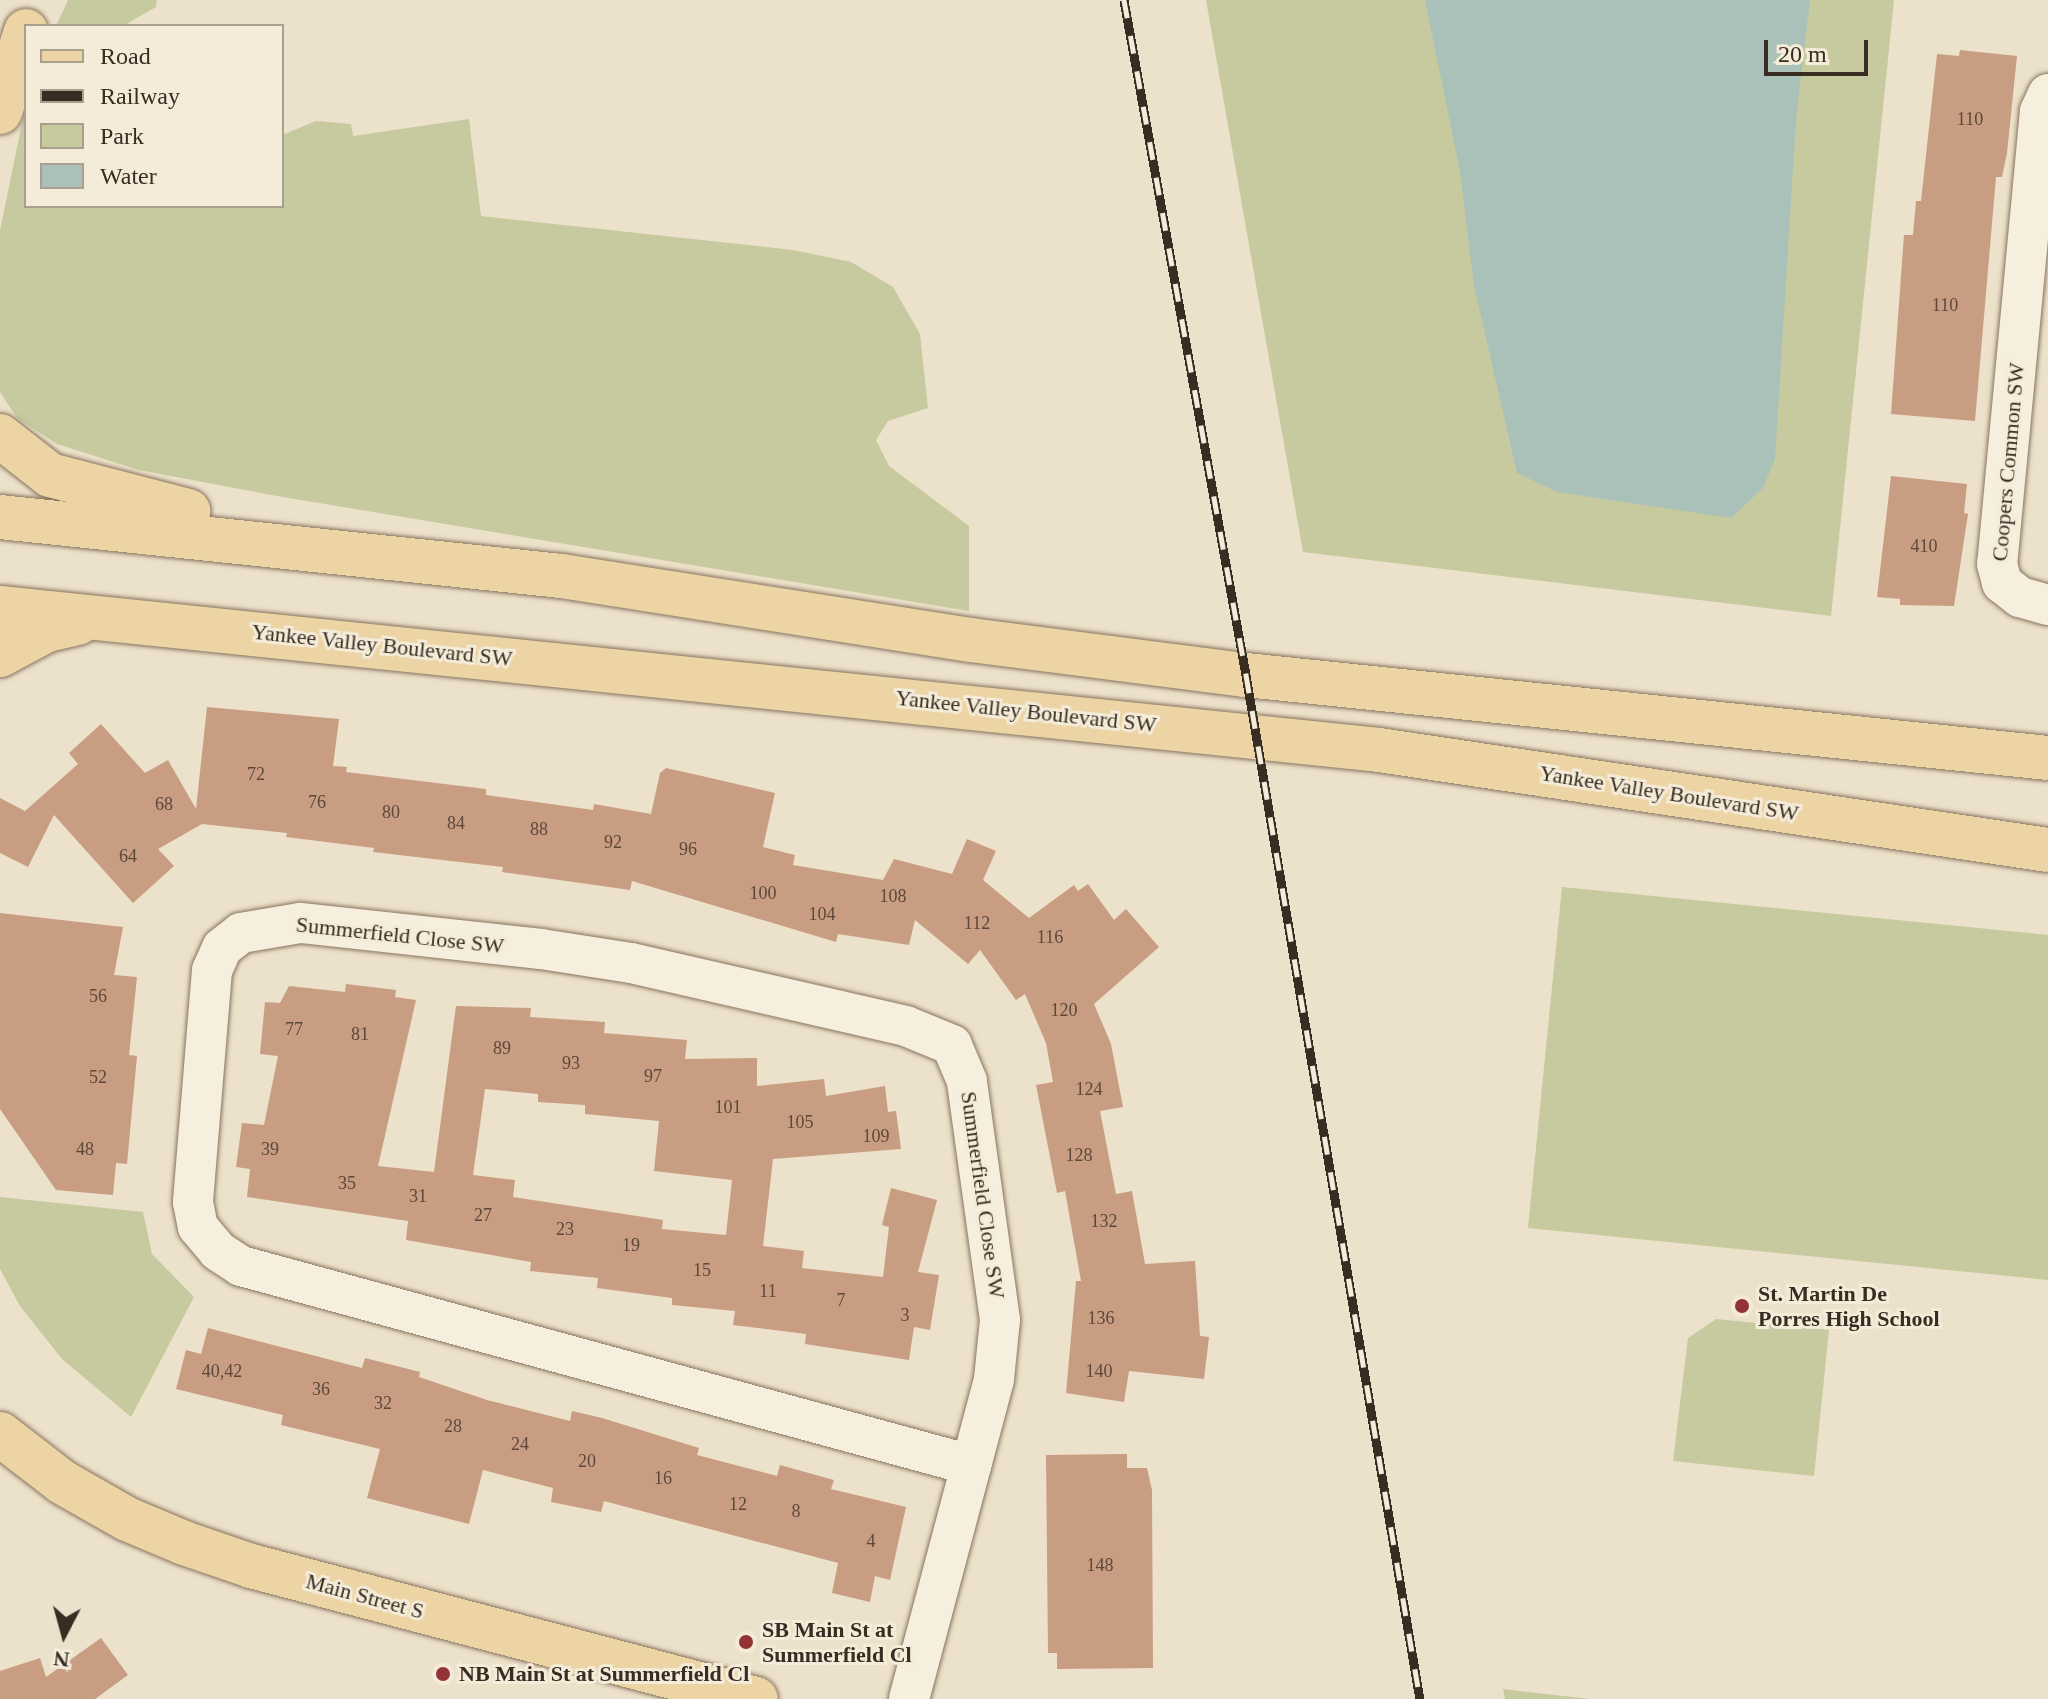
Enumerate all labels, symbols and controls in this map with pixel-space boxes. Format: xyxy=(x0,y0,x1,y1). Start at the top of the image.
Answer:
legend xyxy=(24,24,284,208)
scale bar xyxy=(1768,24,1872,74)
text: 20 m xyxy=(1778,41,1827,67)
text: Road xyxy=(100,43,151,69)
text: Railway xyxy=(100,83,180,109)
house number: 110 xyxy=(1957,108,1983,130)
text: Park xyxy=(100,123,144,149)
text: Water xyxy=(100,163,157,189)
house number: 110 xyxy=(1932,294,1958,316)
street label: Coopers Common SW xyxy=(1986,362,2030,562)
house number: 410 xyxy=(1910,535,1938,557)
street label: Yankee Valley Boulevard SW xyxy=(250,618,514,672)
street label: Yankee Valley Boulevard SW xyxy=(894,684,1158,738)
street label: Yankee Valley Boulevard SW xyxy=(1537,759,1801,827)
house number: 72 xyxy=(247,763,265,785)
house number: 76 xyxy=(308,791,326,813)
house number: 68 xyxy=(155,793,173,815)
house number: 80 xyxy=(382,801,400,823)
house number: 84 xyxy=(447,812,465,834)
house number: 88 xyxy=(530,818,548,840)
house number: 92 xyxy=(604,831,622,853)
house number: 96 xyxy=(679,838,697,860)
house number: 64 xyxy=(119,845,137,867)
house number: 100 xyxy=(750,882,776,904)
house number: 108 xyxy=(880,885,906,907)
house number: 104 xyxy=(808,903,836,925)
street label: Summerfield Close SW xyxy=(295,911,505,959)
house number: 112 xyxy=(964,912,990,934)
house number: 116 xyxy=(1037,926,1063,948)
house number: 56 xyxy=(89,985,107,1007)
house number: 120 xyxy=(1050,999,1078,1021)
house number: 77 xyxy=(285,1018,303,1040)
house number: 81 xyxy=(351,1023,369,1045)
house number: 89 xyxy=(493,1037,511,1059)
house number: 93 xyxy=(562,1052,580,1074)
house number: 97 xyxy=(644,1065,662,1087)
house number: 52 xyxy=(89,1066,107,1088)
house number: 124 xyxy=(1076,1078,1102,1100)
street label: Summerfield Close SW xyxy=(955,1090,1011,1300)
house number: 101 xyxy=(714,1096,742,1118)
house number: 105 xyxy=(786,1111,814,1133)
house number: 109 xyxy=(862,1125,890,1147)
house number: 48 xyxy=(76,1138,94,1160)
house number: 39 xyxy=(261,1138,279,1160)
house number: 128 xyxy=(1066,1144,1092,1166)
house number: 35 xyxy=(338,1172,356,1194)
house number: 31 xyxy=(409,1185,427,1207)
house number: 27 xyxy=(474,1204,492,1226)
house number: 132 xyxy=(1090,1210,1118,1232)
house number: 23 xyxy=(556,1218,574,1240)
house number: 19 xyxy=(622,1234,640,1256)
house number: 15 xyxy=(693,1259,711,1281)
house number: 11 xyxy=(759,1280,777,1302)
place label: St. Martin De Porres High School xyxy=(1758,1280,1940,1332)
house number: 7 xyxy=(836,1289,846,1311)
marker: St. Martin De Porres High School xyxy=(1733,1297,1751,1315)
house number: 3 xyxy=(900,1304,910,1326)
house number: 136 xyxy=(1088,1307,1114,1329)
house number: 40,42 xyxy=(202,1360,242,1382)
house number: 140 xyxy=(1086,1360,1112,1382)
house number: 36 xyxy=(312,1378,330,1400)
house number: 32 xyxy=(374,1392,392,1414)
house number: 28 xyxy=(444,1415,462,1437)
house number: 24 xyxy=(511,1433,529,1455)
house number: 20 xyxy=(578,1450,596,1472)
house number: 16 xyxy=(654,1467,672,1489)
house number: 12 xyxy=(729,1493,747,1515)
house number: 8 xyxy=(792,1500,800,1522)
house number: 4 xyxy=(866,1530,876,1552)
house number: 148 xyxy=(1086,1554,1114,1576)
street label: Main Street S xyxy=(303,1568,427,1624)
north arrow xyxy=(24,1595,104,1675)
place label: SB Main St at Summerfield Cl xyxy=(762,1616,912,1668)
marker: SB Main St at Summerfield Cl xyxy=(737,1633,755,1651)
text: N xyxy=(52,1646,71,1673)
place label: NB Main St at Summerfield Cl xyxy=(459,1661,749,1687)
marker: NB Main St at Summerfield Cl xyxy=(434,1665,452,1683)

